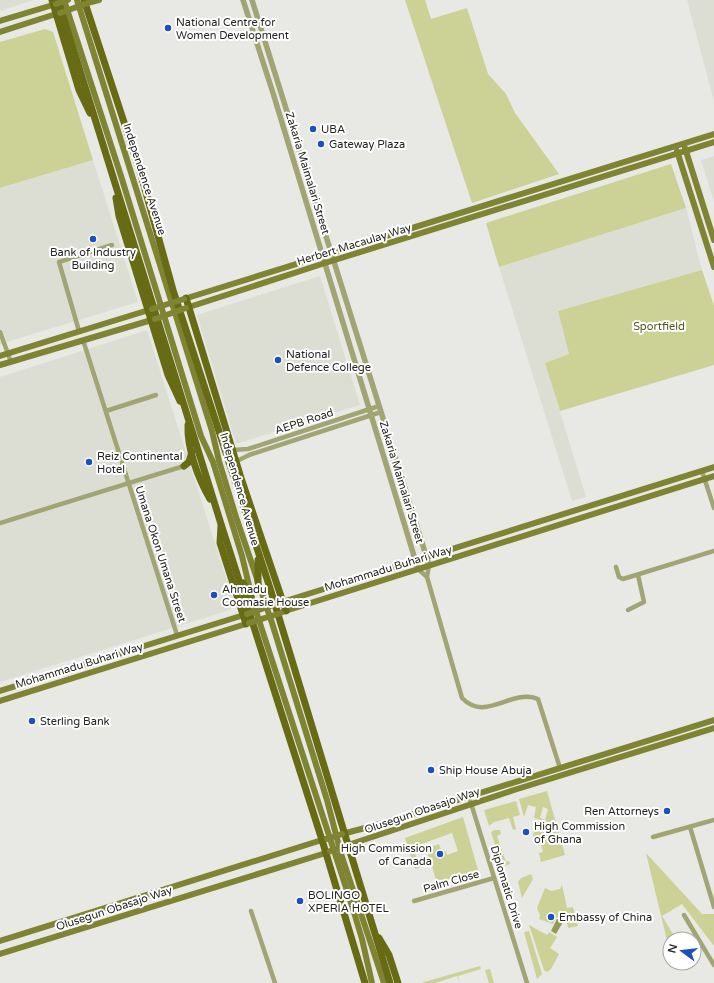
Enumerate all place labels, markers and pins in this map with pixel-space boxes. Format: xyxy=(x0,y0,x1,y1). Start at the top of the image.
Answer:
place label: National Centre for Women Development xyxy=(176,16,289,42)
marker: National Centre for Women Development xyxy=(163,23,173,33)
place label: UBA xyxy=(321,123,345,136)
marker: UBA xyxy=(308,124,318,134)
place label: Gateway Plaza xyxy=(329,138,405,151)
marker: Gateway Plaza xyxy=(316,139,326,149)
marker: Bank of Industry Building xyxy=(88,234,98,244)
place label: Bank of Industry Building xyxy=(50,246,136,272)
place label: National Defence College xyxy=(286,348,371,374)
marker: National Defence College xyxy=(273,355,283,365)
place label: Reiz Continental Hotel xyxy=(97,450,182,476)
marker: Reiz Continental Hotel xyxy=(84,457,94,467)
place label: Ahmadu Coomasie House xyxy=(222,583,309,609)
marker: Ahmadu Coomasie House xyxy=(209,590,219,600)
place label: Sterling Bank xyxy=(40,715,110,728)
marker: Sterling Bank xyxy=(27,716,37,726)
place label: Ship House Abuja xyxy=(439,764,532,777)
marker: Ship House Abuja xyxy=(426,765,436,775)
place label: Ren Attorneys xyxy=(584,805,659,818)
marker: Ren Attorneys xyxy=(662,806,672,816)
place label: High Commission of Ghana xyxy=(534,820,625,846)
marker: High Commission of Ghana xyxy=(521,827,531,837)
place label: High Commission of Canada xyxy=(341,842,432,868)
marker: High Commission of Canada xyxy=(435,849,445,859)
place label: BOLINGO XPERIA HOTEL xyxy=(308,889,389,915)
marker: BOLINGO XPERIA HOTEL xyxy=(295,896,305,906)
place label: Embassy of China xyxy=(559,911,652,924)
marker: Embassy of China xyxy=(546,912,556,922)

